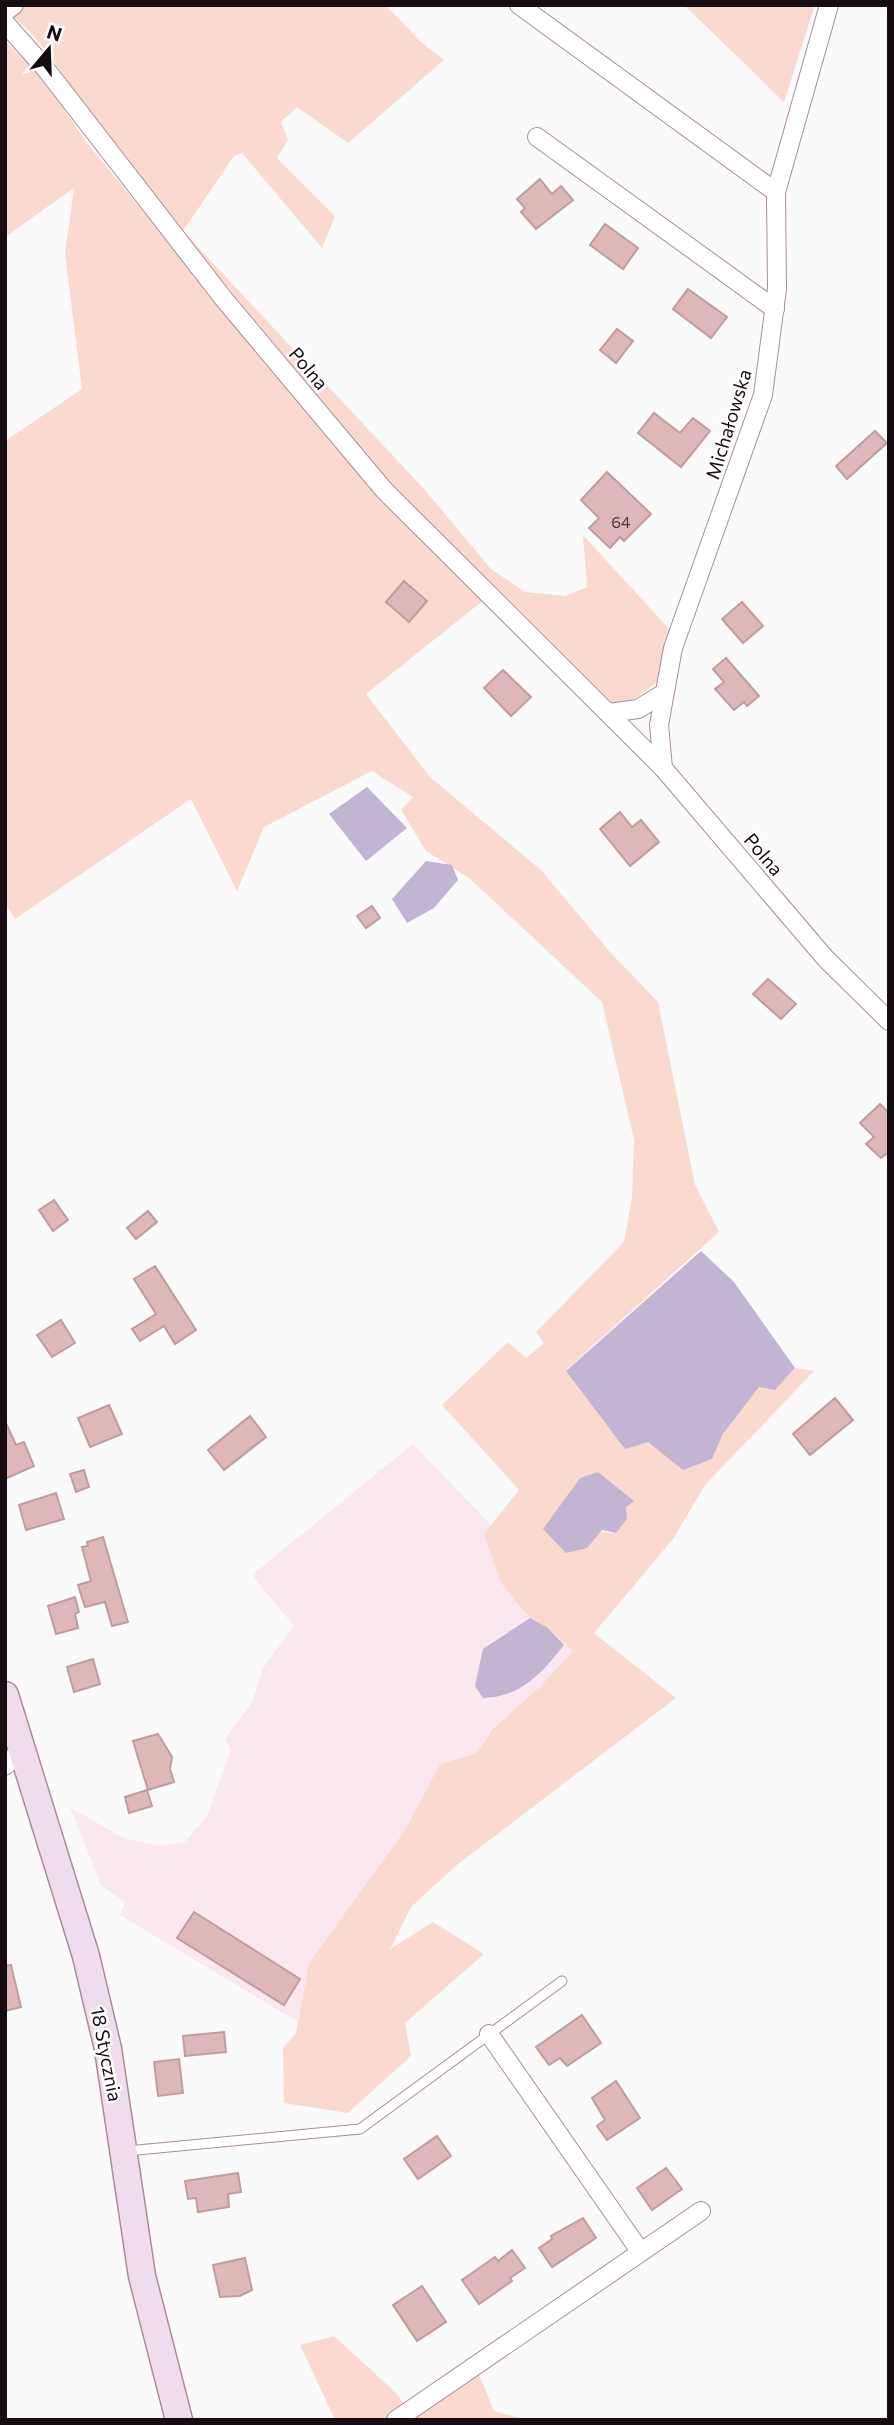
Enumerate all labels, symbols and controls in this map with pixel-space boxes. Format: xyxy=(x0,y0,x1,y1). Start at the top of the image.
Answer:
north arrow xyxy=(14,14,84,84)
text: N xyxy=(44,19,65,46)
street label: Polna xyxy=(285,342,333,394)
street label: Michałowska xyxy=(700,366,756,482)
house number: 64 xyxy=(611,512,631,531)
street label: Polna xyxy=(740,828,788,880)
street label: 18 Stycznia xyxy=(87,2005,127,2103)

